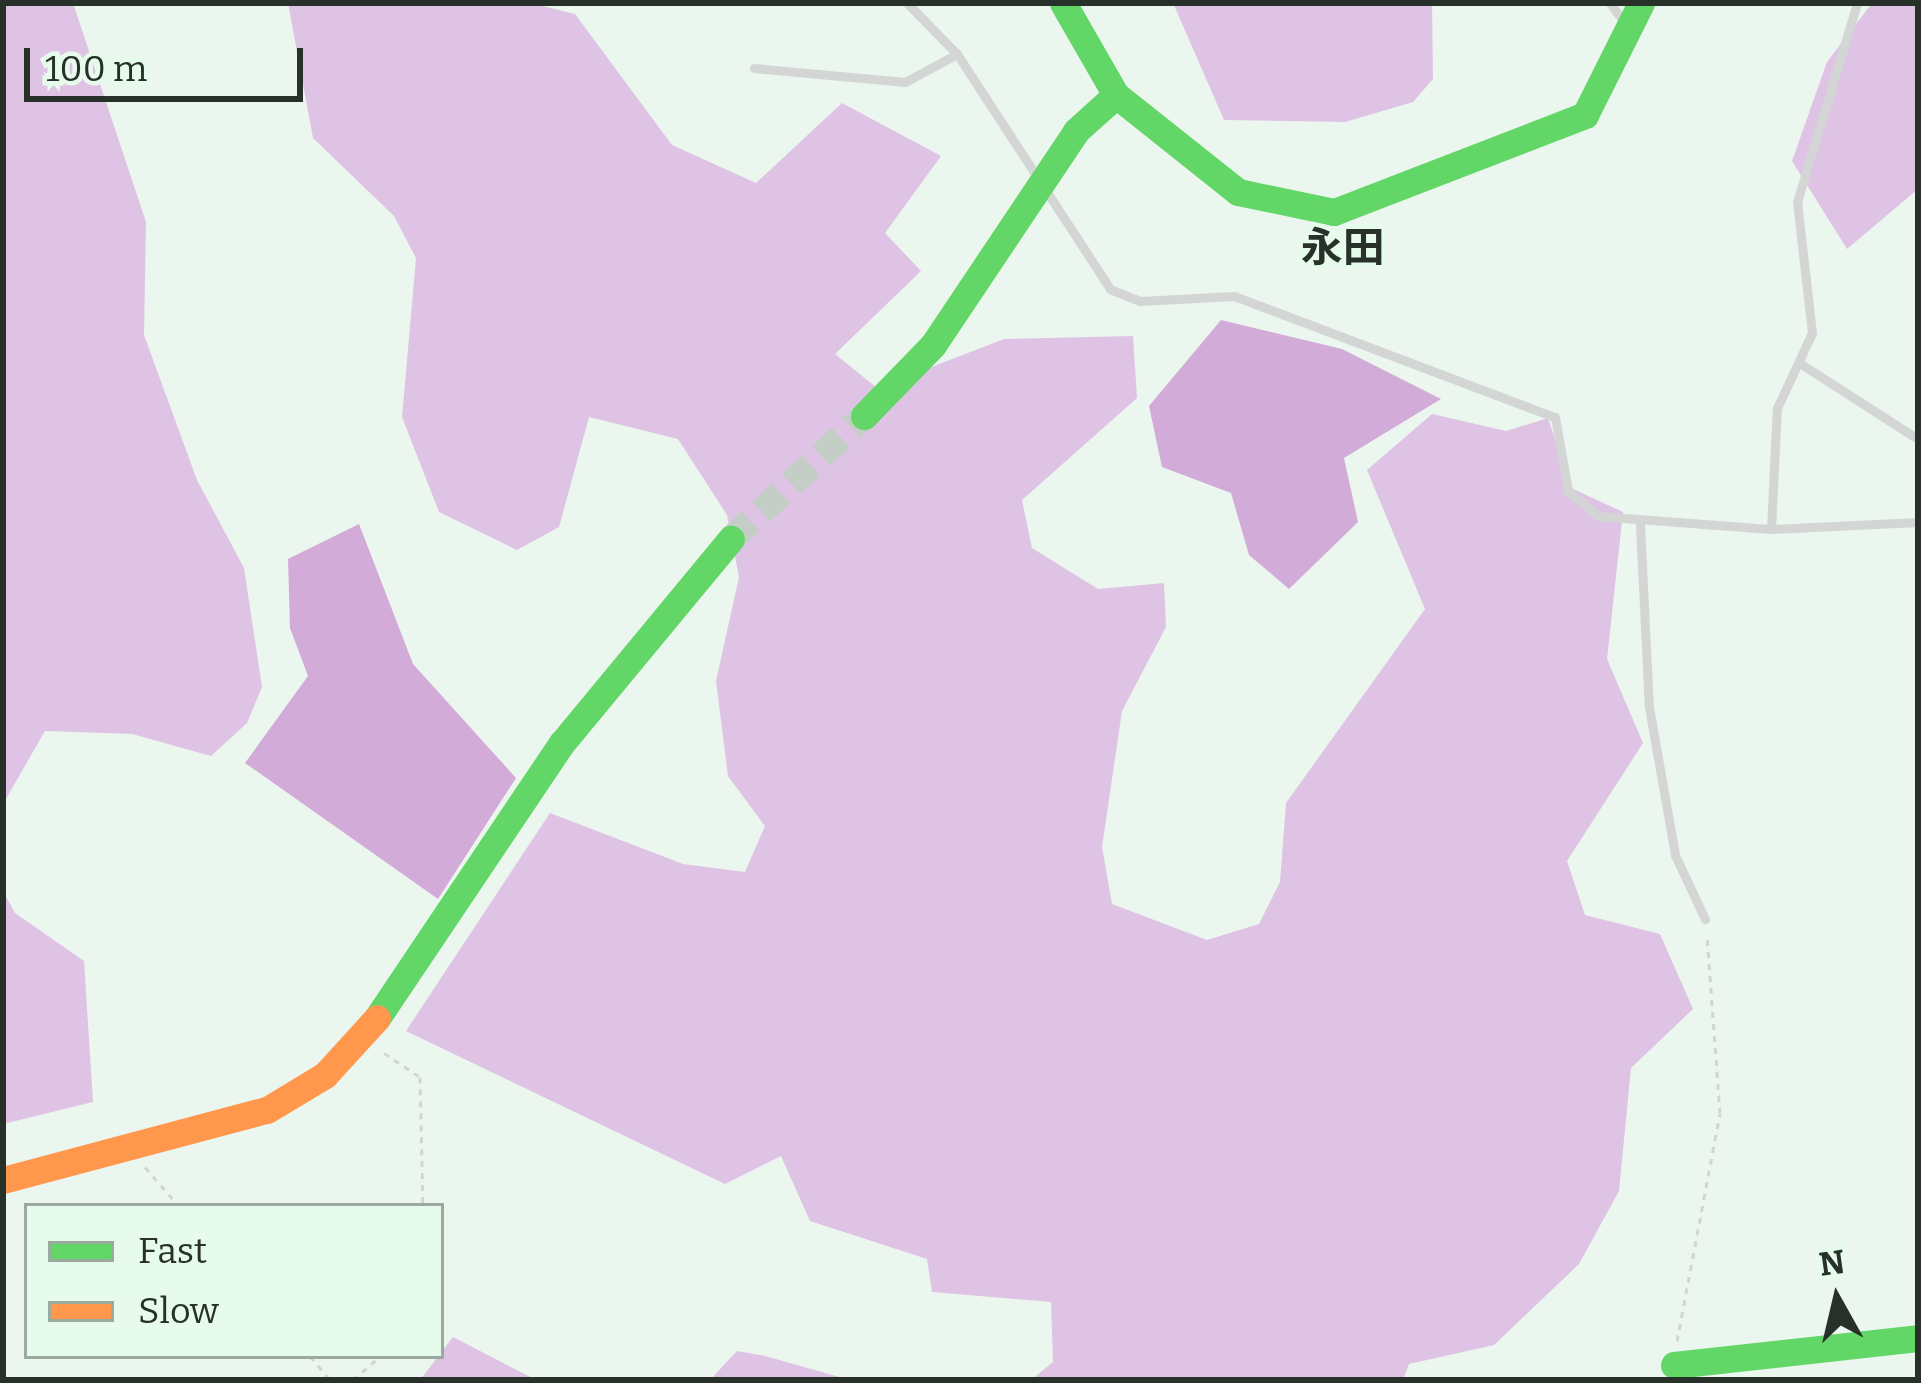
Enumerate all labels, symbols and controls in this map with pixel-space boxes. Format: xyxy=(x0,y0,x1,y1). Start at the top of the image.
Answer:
scale bar xyxy=(30,24,309,98)
text: 100 m xyxy=(45,47,147,91)
district label: 永田 xyxy=(1301,223,1385,273)
legend xyxy=(24,1203,444,1359)
text: Fast xyxy=(138,1229,207,1273)
north arrow xyxy=(1777,1239,1897,1359)
text: N xyxy=(1817,1242,1847,1285)
text: Slow xyxy=(138,1289,219,1333)

